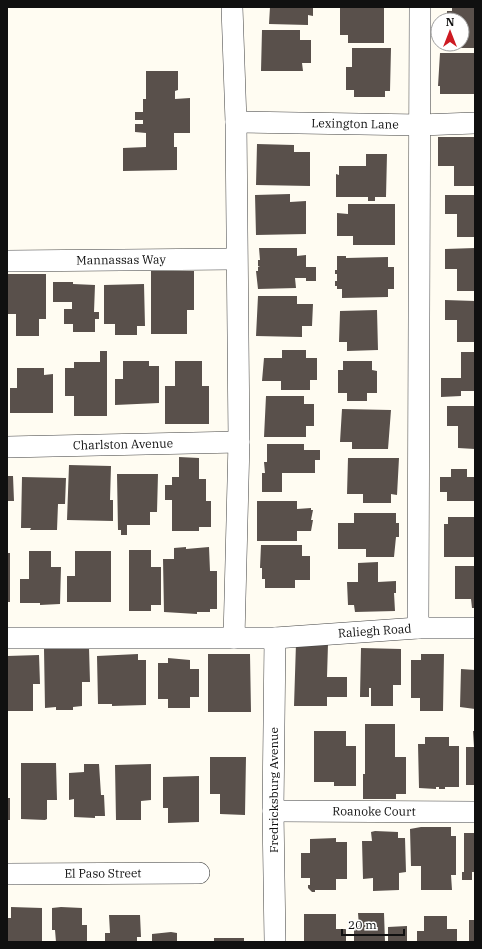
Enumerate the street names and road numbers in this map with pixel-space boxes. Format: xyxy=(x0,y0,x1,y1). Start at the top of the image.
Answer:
street label: Lexington Lane xyxy=(311,115,399,132)
street label: Mannassas Way xyxy=(76,252,166,267)
street label: Charlston Avenue xyxy=(73,435,173,453)
street label: Raliegh Road xyxy=(337,620,412,641)
street label: Fredricksburg Avenue xyxy=(266,727,281,853)
street label: Roanoke Court xyxy=(332,803,416,819)
street label: El Paso Street xyxy=(64,865,142,881)

